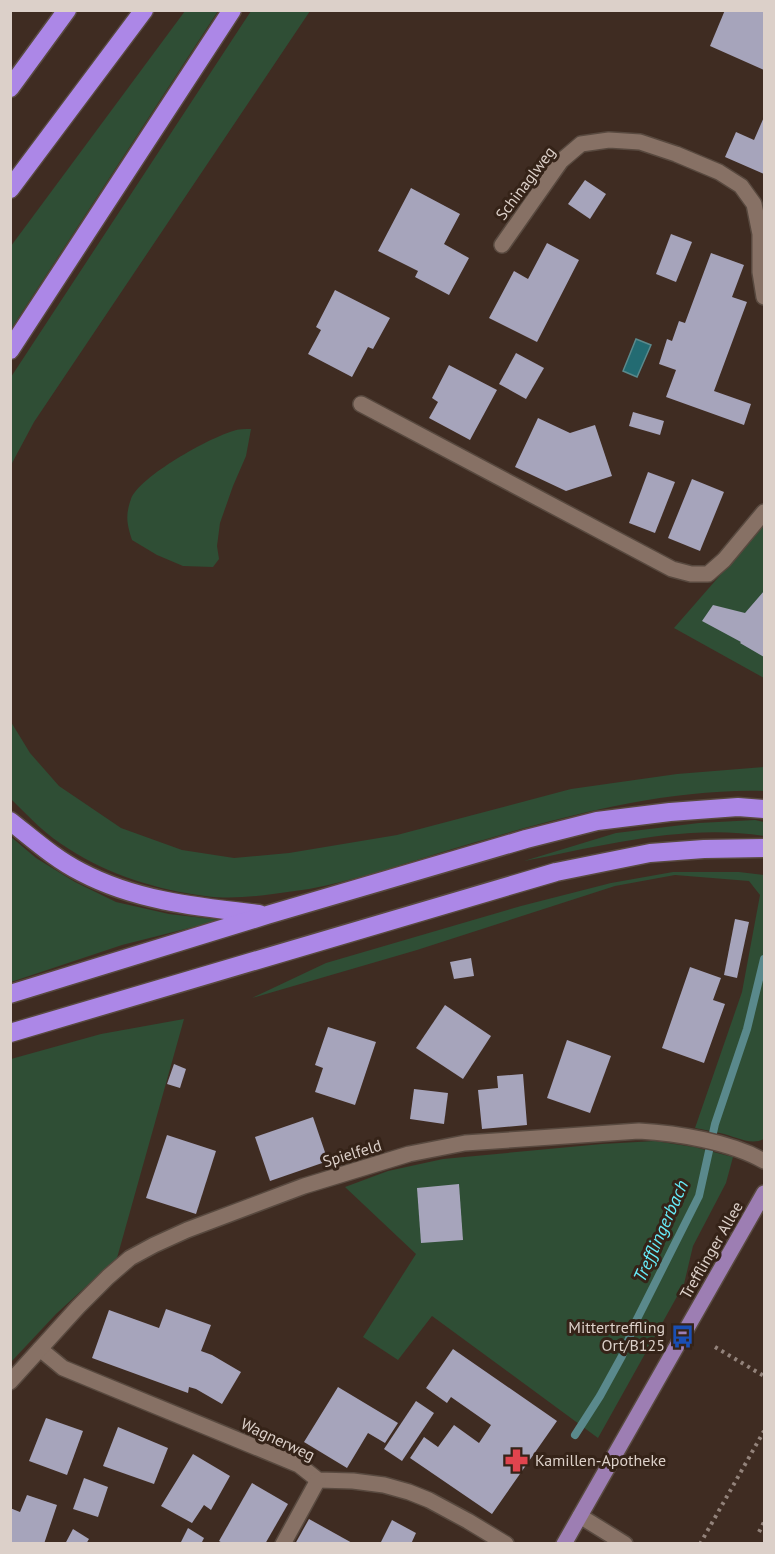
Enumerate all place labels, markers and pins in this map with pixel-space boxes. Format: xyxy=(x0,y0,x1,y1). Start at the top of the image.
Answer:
place label: Mittertreffling Ort/B125 xyxy=(568,1317,665,1355)
bus stop icon: Mittertreffling Ort/B125 xyxy=(670,1323,696,1349)
pharmacy icon: Kamillen-Apotheke xyxy=(504,1447,530,1473)
place label: Kamillen-Apotheke xyxy=(535,1450,666,1470)

